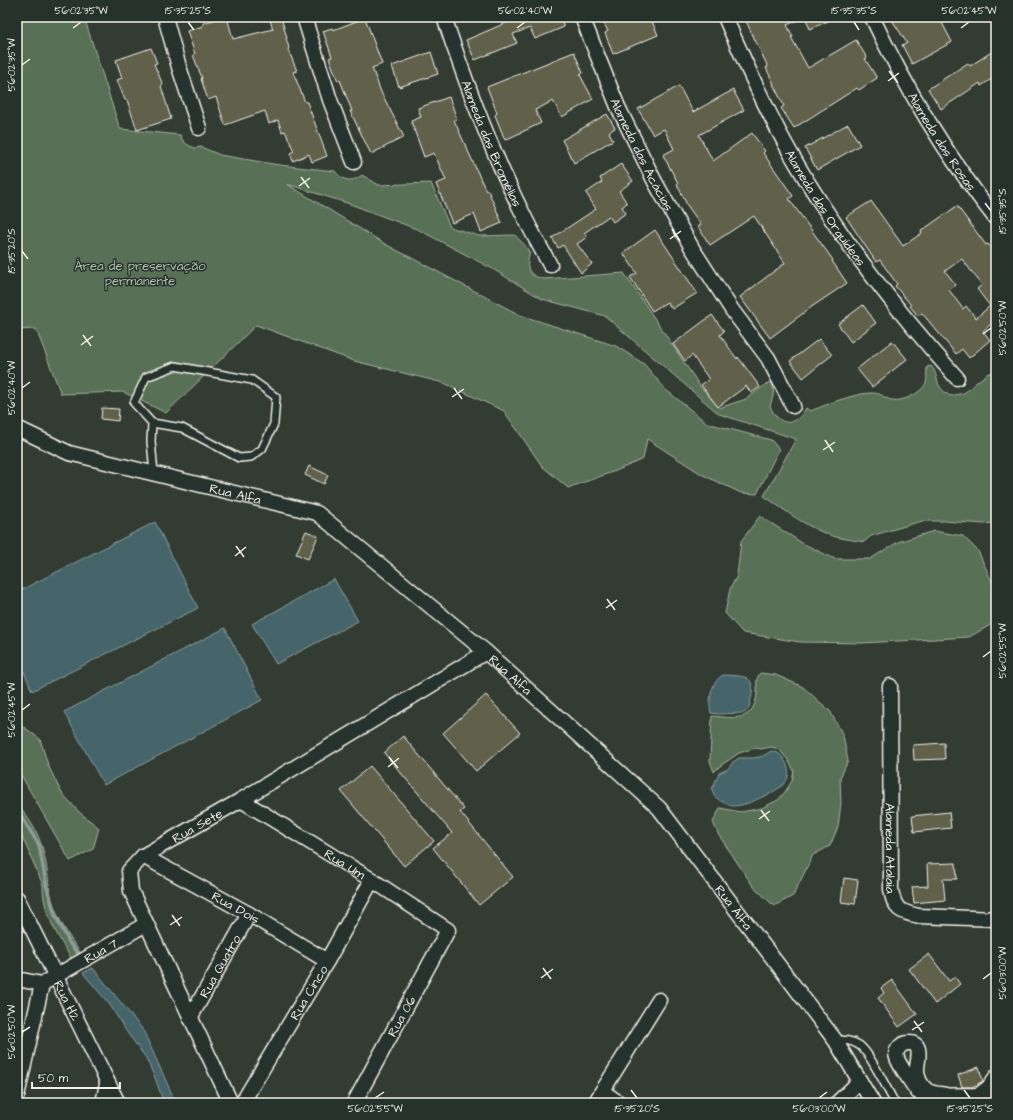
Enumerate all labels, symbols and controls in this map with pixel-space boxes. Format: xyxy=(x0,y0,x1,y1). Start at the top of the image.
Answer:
text: 56°02'35"W xyxy=(54,4,108,18)
text: 15°35'25"S xyxy=(165,4,212,18)
text: 56°02'40"W xyxy=(498,4,553,18)
text: 15°35'35"S xyxy=(831,4,877,18)
text: 56°02'45"W xyxy=(942,4,997,18)
text: 56°02'35"W xyxy=(5,38,19,92)
street label: Alameda das Bromélias xyxy=(456,78,526,210)
street label: Alameda das Rosas xyxy=(903,89,980,195)
street label: Alameda das Acácias xyxy=(605,96,678,215)
street label: Alameda das Orquídeas xyxy=(780,147,870,270)
text: 15°35'35"S xyxy=(996,188,1010,234)
text: 15°35'20"S xyxy=(5,228,19,274)
park label: Área de preservação permanente xyxy=(75,257,206,290)
text: 56°02'50"W xyxy=(996,300,1010,355)
text: 56°02'40"W xyxy=(5,360,19,415)
street label: Rua Alfa xyxy=(208,479,263,509)
text: 56°02'55"W xyxy=(996,623,1010,679)
street label: Rua Alfa xyxy=(485,651,536,700)
text: 56°02'45"W xyxy=(5,682,19,737)
street label: Alameda Atalaia xyxy=(881,803,900,895)
street label: Rua Sete xyxy=(169,805,226,848)
street label: Rua Um xyxy=(321,845,369,884)
street label: Rua Alfa xyxy=(710,881,757,934)
street label: Rua Dois xyxy=(208,887,263,929)
street label: Rua Quatro xyxy=(195,931,246,1001)
street label: Rua 7 xyxy=(81,934,121,968)
text: 56°03'00"W xyxy=(996,946,1010,999)
street label: Rua Cinco xyxy=(286,961,333,1024)
street label: Rua H2 xyxy=(49,977,84,1024)
street label: Rua 06 xyxy=(383,993,420,1040)
text: 56°02'50"W xyxy=(5,1004,19,1059)
scale bar xyxy=(32,1064,120,1090)
text: 50 m xyxy=(38,1070,69,1087)
text: 56°02'55"W xyxy=(347,1102,403,1116)
text: 15°35'20"S xyxy=(614,1102,660,1116)
text: 56°03'00"W xyxy=(793,1102,846,1116)
text: 15°35'25"S xyxy=(947,1102,994,1116)

